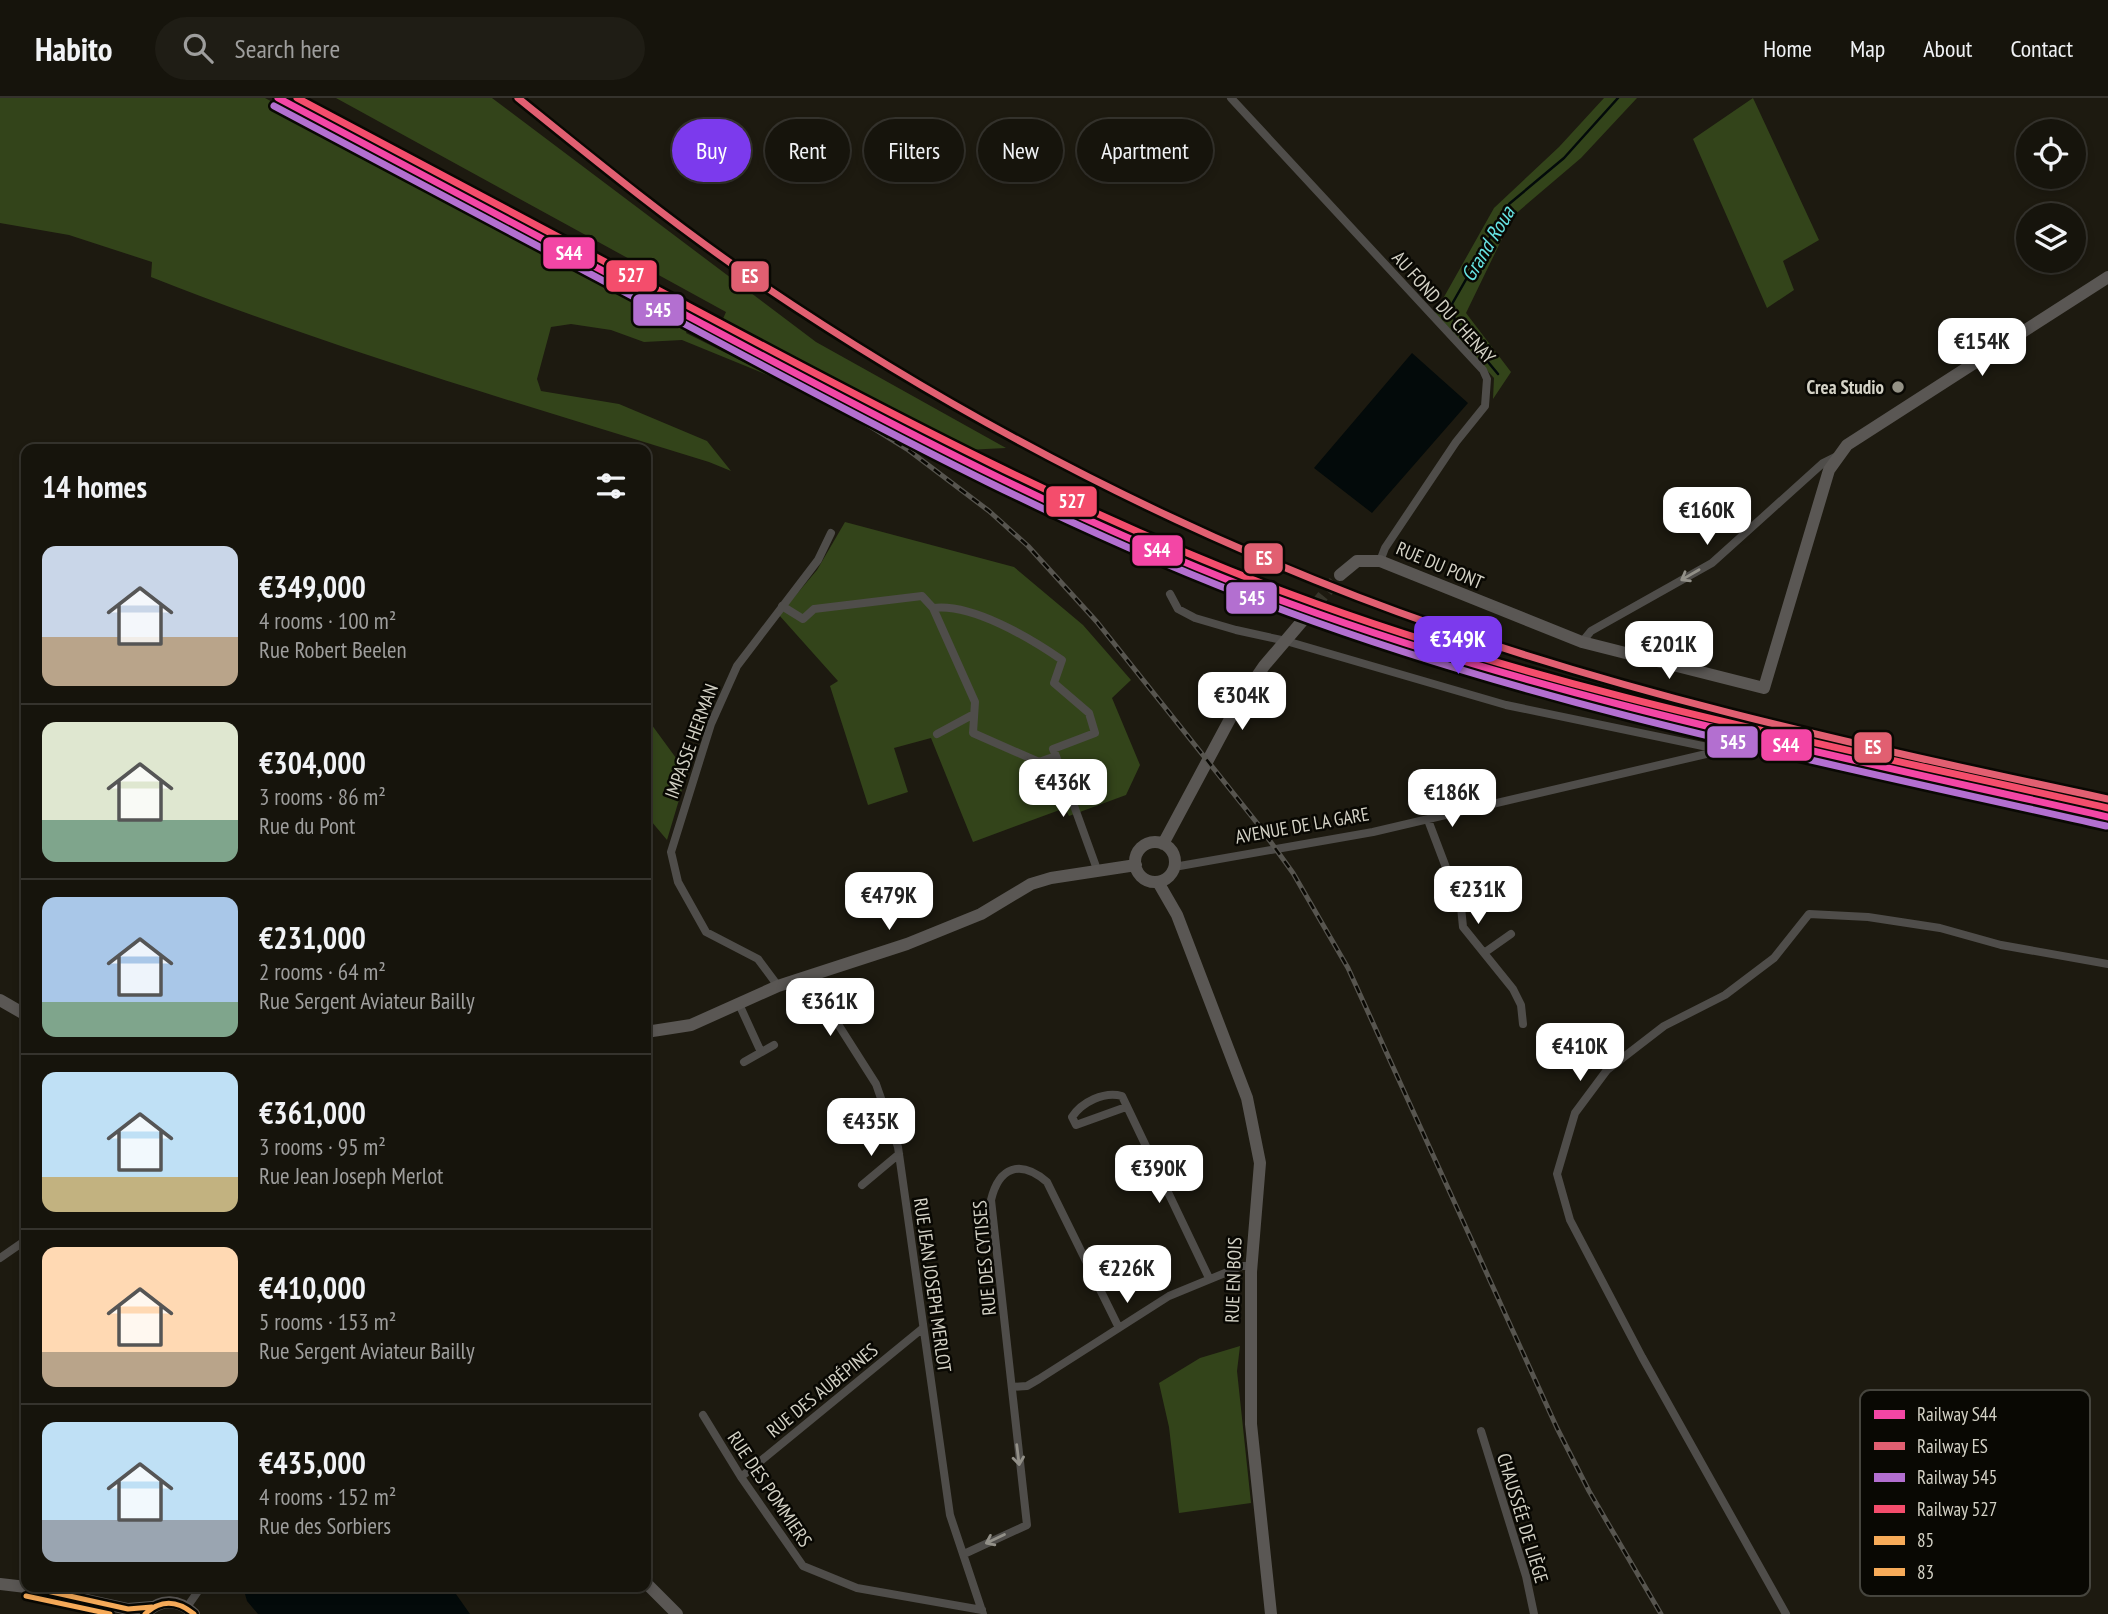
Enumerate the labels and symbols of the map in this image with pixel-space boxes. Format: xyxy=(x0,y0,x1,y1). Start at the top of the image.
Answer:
water label: Grand Roua xyxy=(1455,200,1521,286)
line badge: S44 xyxy=(542,236,596,270)
text: S44 xyxy=(556,241,582,265)
street label: AU FOND DU CHENAY xyxy=(1387,246,1501,368)
line badge: 527 xyxy=(605,259,658,293)
line badge: ES xyxy=(730,260,770,293)
text: 527 xyxy=(617,263,645,287)
text: ES xyxy=(742,264,758,288)
line badge: 545 xyxy=(632,293,685,327)
text: 545 xyxy=(644,298,672,322)
pin: €154K xyxy=(1933,318,2031,378)
place label: Crea Studio xyxy=(1806,375,1884,399)
marker: Crea Studio xyxy=(1890,379,1906,395)
line badge: 527 xyxy=(1045,485,1098,518)
pin: €160K xyxy=(1658,488,1756,547)
text: 527 xyxy=(1058,489,1086,513)
line badge: S44 xyxy=(1131,534,1184,567)
street label: RUE DU PONT xyxy=(1393,536,1488,594)
text: S44 xyxy=(1144,538,1170,562)
line badge: ES xyxy=(1243,542,1284,575)
text: ES xyxy=(1256,546,1272,570)
one-way arrow xyxy=(1680,569,1701,582)
line badge: 545 xyxy=(1225,581,1278,615)
text: 545 xyxy=(1238,586,1266,610)
pin: €349K xyxy=(1409,616,1507,676)
pin: €201K xyxy=(1620,622,1718,681)
pin: €304K xyxy=(1193,672,1291,732)
street label: IMPASSE HERMAN xyxy=(659,680,723,802)
line badge: 545 xyxy=(1706,725,1759,759)
line badge: S44 xyxy=(1760,728,1813,762)
text: 545 xyxy=(1719,730,1747,754)
line badge: ES xyxy=(1853,731,1893,764)
text: S44 xyxy=(1773,733,1799,757)
text: ES xyxy=(1865,735,1881,759)
pin: €436K xyxy=(1014,760,1112,819)
pin: €186K xyxy=(1403,770,1501,829)
street label: AVENUE DE LA GARE xyxy=(1233,801,1371,849)
pin: €231K xyxy=(1429,866,1527,926)
pin: €479K xyxy=(840,872,938,932)
pin: €361K xyxy=(781,978,879,1038)
pin: €410K xyxy=(1531,1024,1629,1083)
pin: €435K xyxy=(822,1098,920,1158)
pin: €390K xyxy=(1110,1146,1208,1205)
street label: RUE JEAN JOSEPH MERLOT xyxy=(909,1196,957,1374)
street label: RUE DES CYTISES xyxy=(967,1200,1001,1316)
street label: RUE EN BOIS xyxy=(1220,1237,1246,1323)
pin: €226K xyxy=(1078,1246,1176,1305)
street label: RUE DES AUBÉPINES xyxy=(761,1338,883,1442)
legend xyxy=(1860,1390,2090,1596)
text: Railway S44 xyxy=(1917,1402,1997,1426)
street label: RUE DES POMMIERS xyxy=(723,1427,817,1551)
text: Railway ES xyxy=(1917,1434,1988,1458)
one-way arrow xyxy=(1012,1443,1025,1466)
street label: CHAUSSÉE DE LIÈGE xyxy=(1492,1450,1554,1586)
text: Railway 545 xyxy=(1917,1465,1997,1489)
text: Railway 527 xyxy=(1917,1497,1997,1521)
text: 85 xyxy=(1917,1528,1934,1552)
one-way arrow xyxy=(985,1533,1006,1546)
text: 83 xyxy=(1917,1560,1934,1584)

